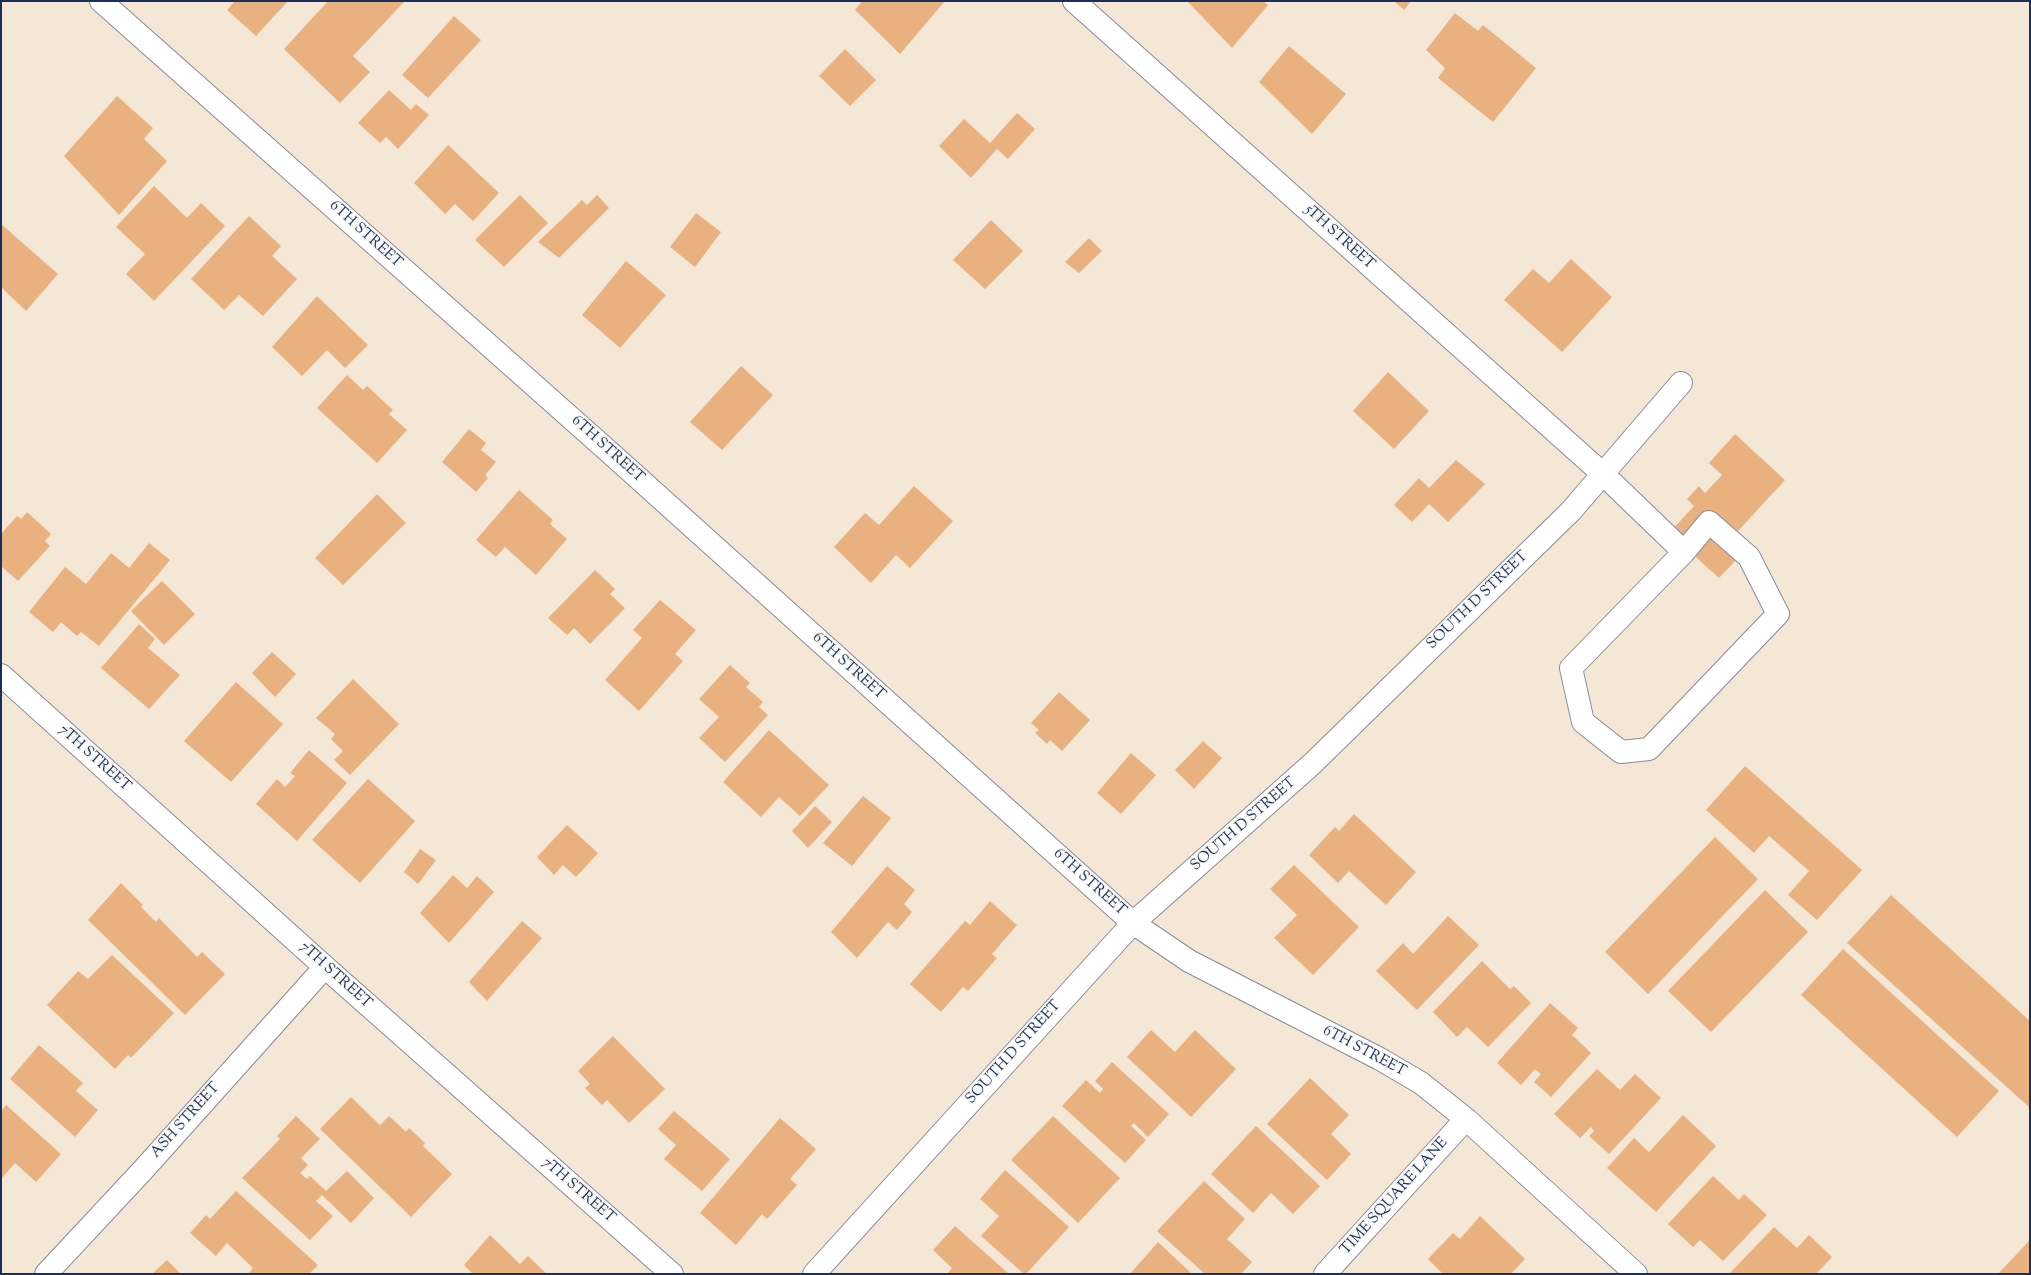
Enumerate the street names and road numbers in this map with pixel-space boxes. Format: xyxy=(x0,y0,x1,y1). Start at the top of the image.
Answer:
street label: 6TH STREET xyxy=(325,198,405,272)
street label: 5TH STREET xyxy=(1300,202,1378,274)
street label: 6TH STREET xyxy=(567,413,647,487)
street label: SOUTH D STREET xyxy=(1424,548,1532,654)
street label: 6TH STREET xyxy=(808,630,888,704)
street label: 7TH STREET xyxy=(54,722,134,796)
street label: SOUTH D STREET xyxy=(1188,774,1300,876)
street label: 6TH STREET xyxy=(1049,846,1129,920)
street label: 7TH STREET xyxy=(295,939,375,1013)
street label: SOUTH D STREET xyxy=(963,997,1065,1109)
street label: 6TH STREET xyxy=(1319,1022,1409,1082)
street label: ASH STREET xyxy=(148,1080,224,1162)
street label: TIME SQUARE LANE xyxy=(1338,1135,1452,1259)
street label: 7TH STREET xyxy=(538,1154,618,1228)

